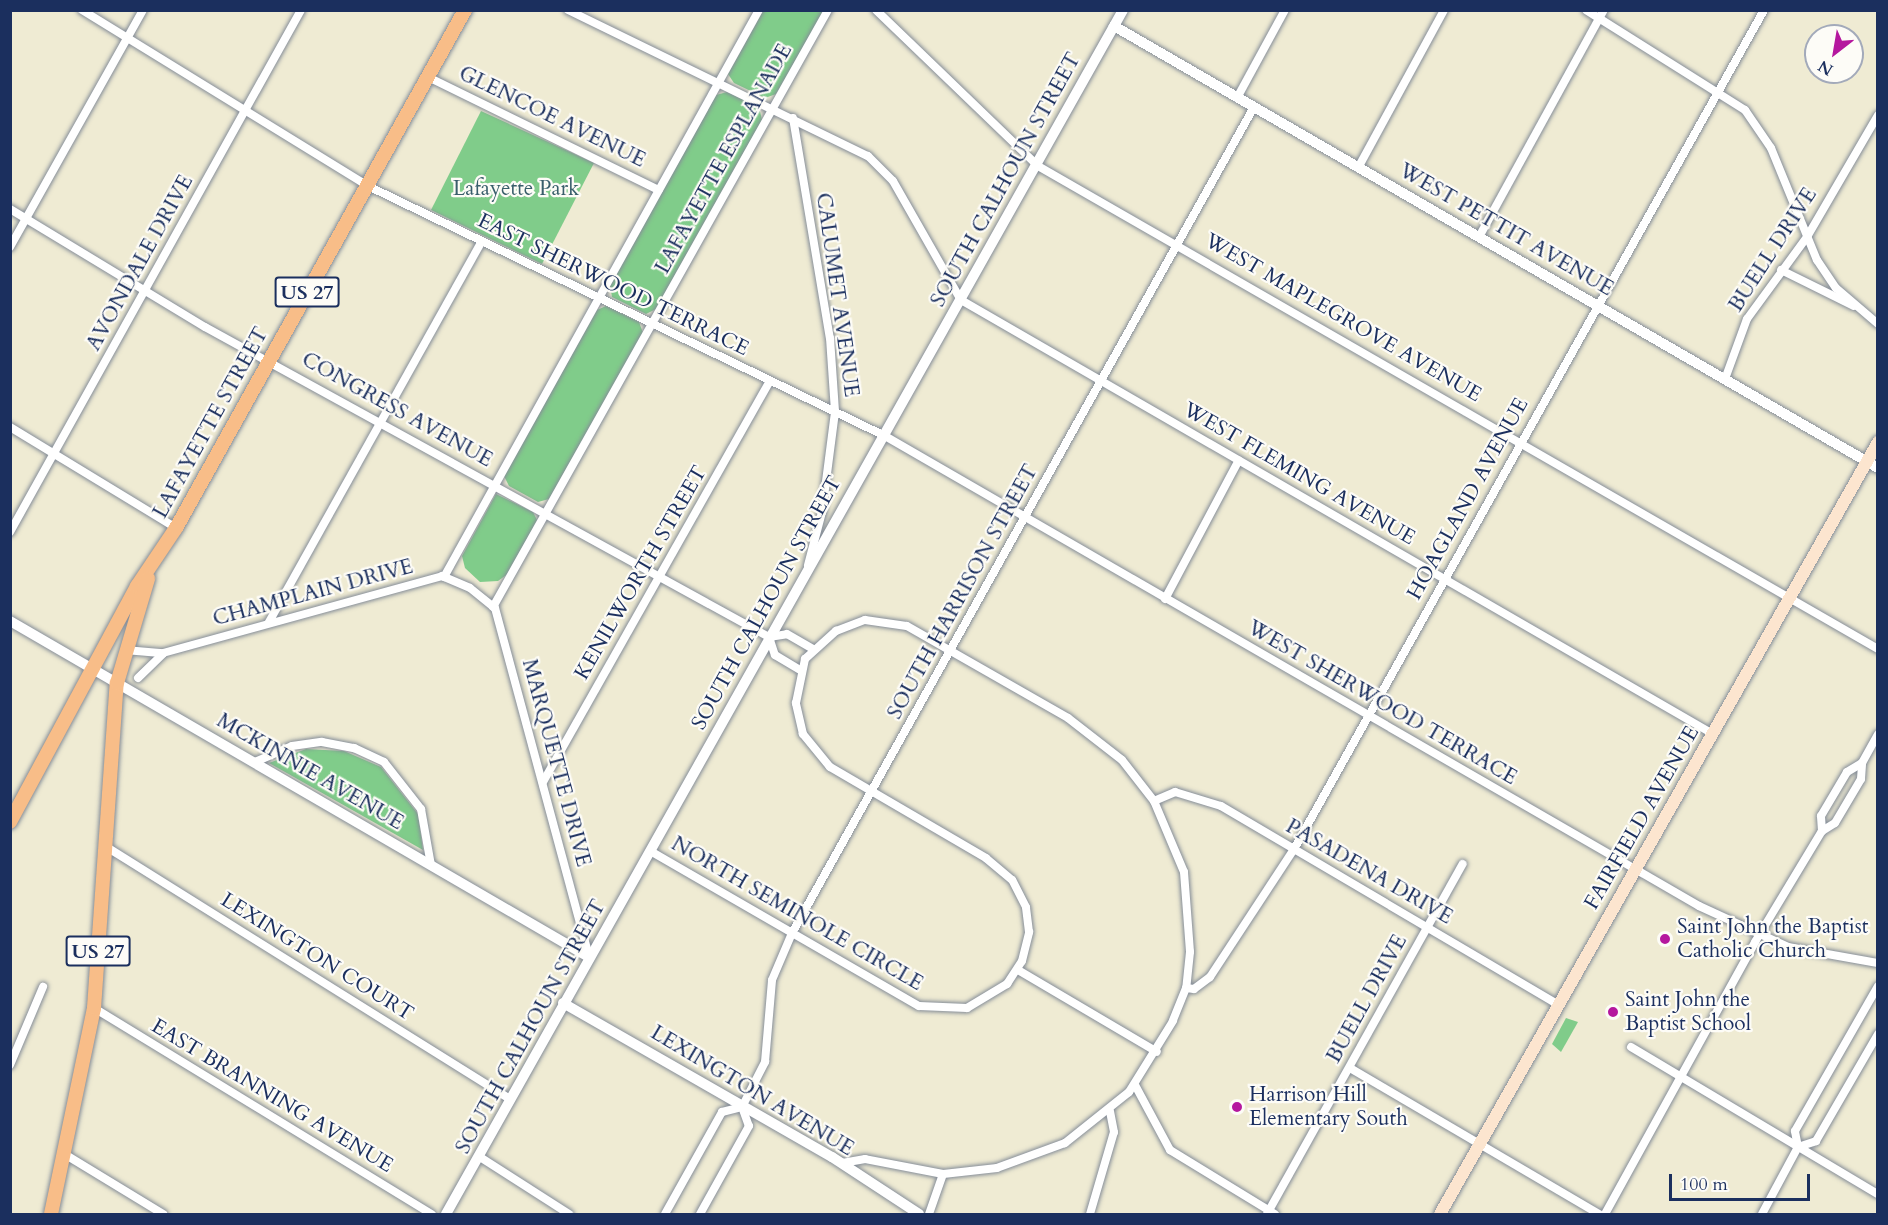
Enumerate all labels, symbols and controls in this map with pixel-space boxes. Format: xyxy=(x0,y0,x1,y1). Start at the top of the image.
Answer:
north arrow xyxy=(1804,24,1864,84)
street label: LAFAYETTE ESPLANADE xyxy=(650,40,798,278)
street label: SOUTH CALHOUN STREET xyxy=(926,49,1086,311)
text: N xyxy=(1814,55,1837,81)
street label: GLENCOE AVENUE xyxy=(455,61,649,173)
street label: WEST PETTIT AVENUE xyxy=(1394,158,1618,302)
street label: AVONDALE DRIVE xyxy=(81,171,199,355)
park label: Lafayette Park xyxy=(453,176,579,202)
street label: BUELL DRIVE xyxy=(1724,183,1822,317)
street label: CALUMET AVENUE xyxy=(810,191,864,399)
street label: EAST SHERWOOD TERRACE xyxy=(473,208,753,362)
street label: WEST MAPLEGROVE AVENUE xyxy=(1200,228,1486,408)
road number: US 27 xyxy=(274,275,340,309)
street label: LAFAYETTE STREET xyxy=(148,323,274,523)
street label: CONGRESS AVENUE xyxy=(297,347,497,473)
street label: HOAGLAND AVENUE xyxy=(1402,394,1534,604)
street label: WEST FLEMING AVENUE xyxy=(1178,397,1420,551)
street label: SOUTH HARRISON STREET xyxy=(882,460,1044,724)
street label: KENILWORTH STREET xyxy=(569,462,713,684)
street label: SOUTH CALHOUN STREET xyxy=(687,472,847,734)
street label: CHAMPLAIN DRIVE xyxy=(210,554,416,632)
street label: WEST SHERWOOD TERRACE xyxy=(1243,615,1521,791)
street label: MARQUETTE DRIVE xyxy=(516,656,596,870)
street label: MCKINNIE AVENUE xyxy=(212,708,408,836)
street label: FAIRFIELD AVENUE xyxy=(1579,722,1705,914)
street label: PASADENA DRIVE xyxy=(1281,814,1457,930)
street label: NORTH SEMINOLE CIRCLE xyxy=(667,831,927,997)
street label: LEXINGTON COURT xyxy=(216,887,418,1027)
street label: SOUTH CALHOUN STREET xyxy=(451,896,611,1158)
place label: Saint John the Baptist Catholic Church xyxy=(1677,914,1868,964)
street label: BUELL DRIVE xyxy=(1321,931,1413,1067)
marker: Saint John the Baptist Catholic Church xyxy=(1658,932,1672,946)
road number: US 27 xyxy=(65,934,131,968)
place label: Saint John the Baptist School xyxy=(1625,987,1751,1037)
marker: Saint John the Baptist School xyxy=(1606,1005,1620,1019)
street label: EAST BRANNING AVENUE xyxy=(146,1014,398,1178)
street label: LEXINGTON AVENUE xyxy=(646,1020,858,1162)
place label: Harrison Hill Elementary South xyxy=(1249,1082,1408,1132)
marker: Harrison Hill Elementary South xyxy=(1230,1100,1244,1114)
scale bar xyxy=(1672,1162,1813,1200)
text: 100 m xyxy=(1680,1172,1728,1197)

